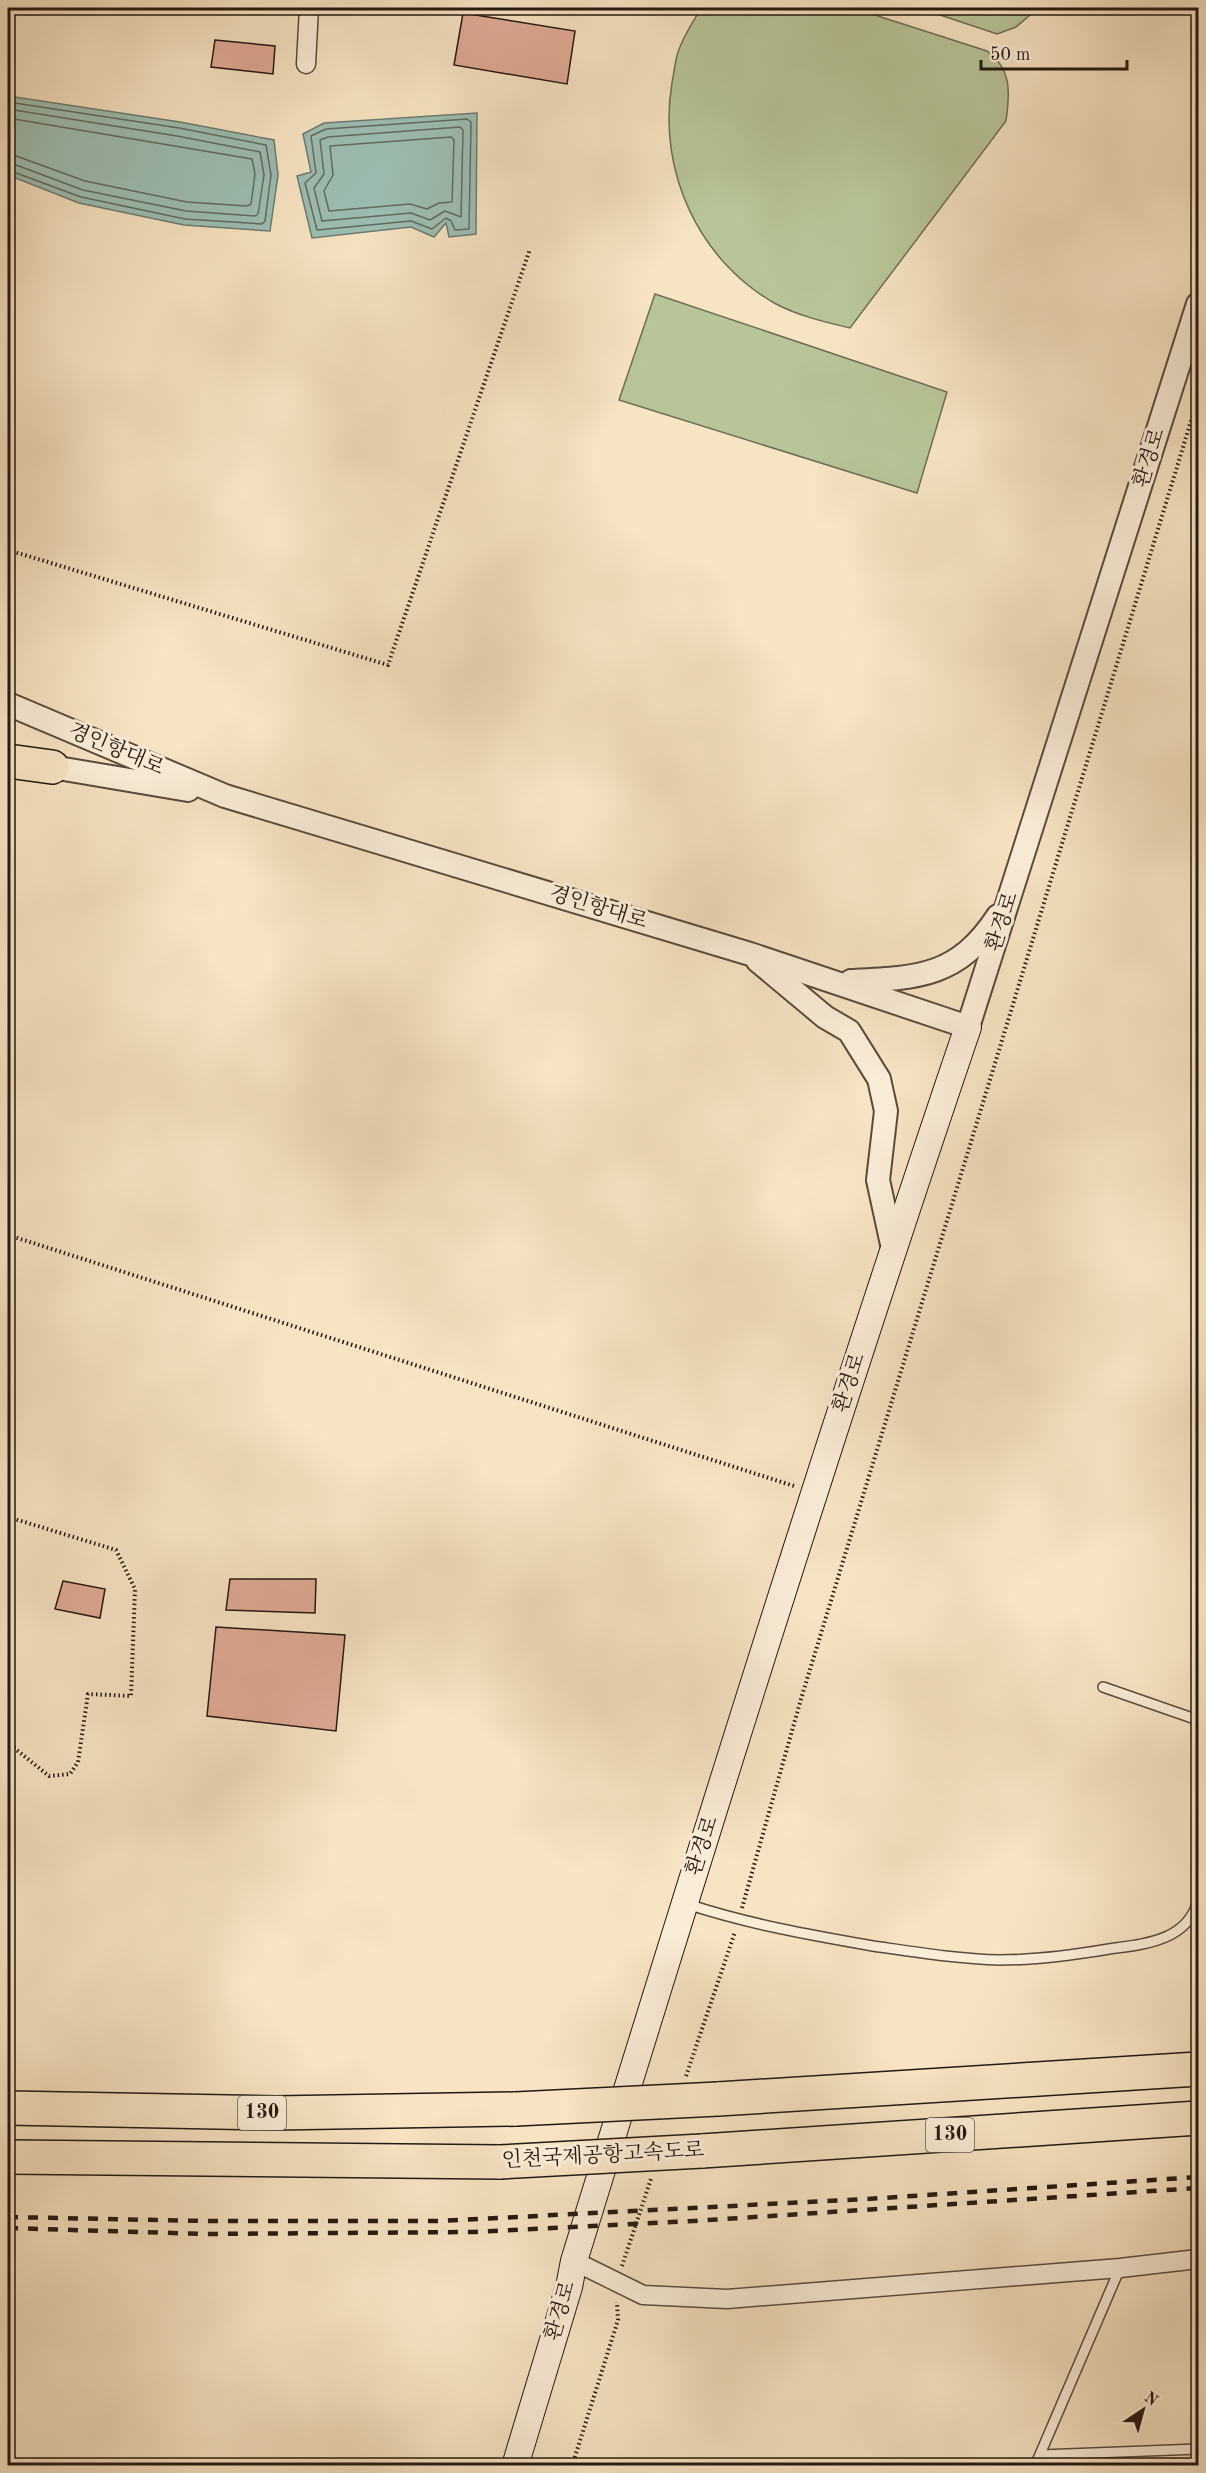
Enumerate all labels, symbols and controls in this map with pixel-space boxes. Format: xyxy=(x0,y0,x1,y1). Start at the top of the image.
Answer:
scale bar xyxy=(981,33,1126,71)
text: 50 m xyxy=(990,46,1030,64)
street label: 환경로 xyxy=(1129,425,1169,490)
street label: 경인항대로 xyxy=(65,719,168,779)
street label: 경인항대로 xyxy=(546,881,650,933)
street label: 환경로 xyxy=(982,889,1022,954)
street label: 환경로 xyxy=(829,1350,869,1415)
street label: 환경로 xyxy=(682,1813,722,1878)
road number: 130 xyxy=(238,2096,286,2130)
road number: 130 xyxy=(926,2118,974,2152)
street label: 인천국제공항고속도로 xyxy=(501,2138,705,2172)
street label: 환경로 xyxy=(541,2278,579,2343)
north arrow xyxy=(1113,2380,1173,2440)
text: N xyxy=(1141,2389,1161,2410)

